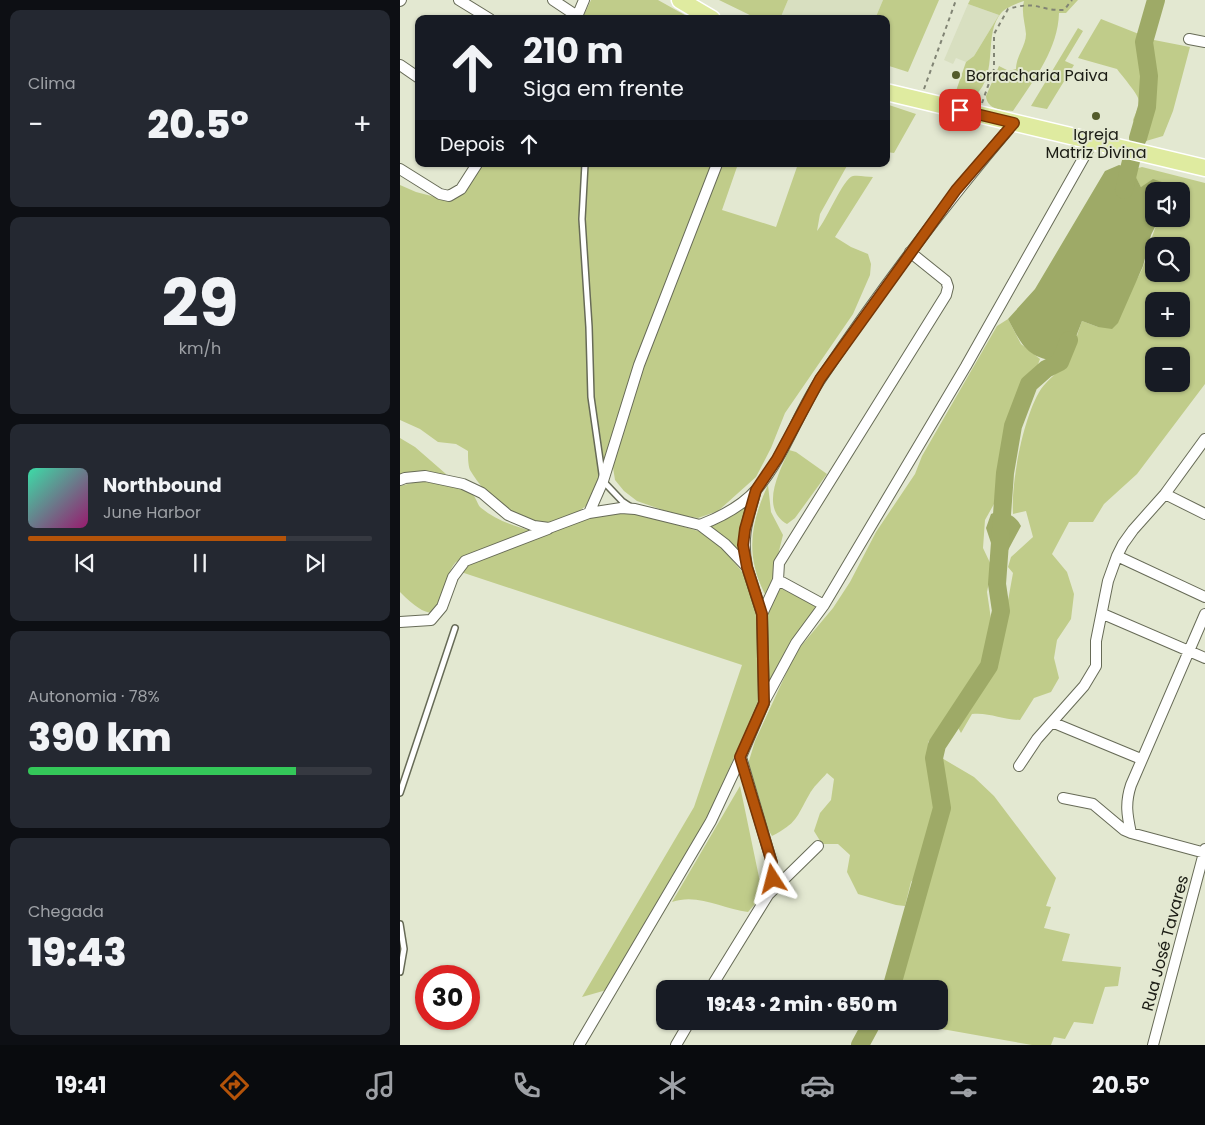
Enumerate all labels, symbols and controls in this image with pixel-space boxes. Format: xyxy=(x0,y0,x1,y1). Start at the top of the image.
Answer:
text: 210 m xyxy=(523,26,623,75)
icon: ahead xyxy=(440,35,505,100)
place label: Borracharia Paiva xyxy=(966,64,1108,87)
marker: Borracharia Paiva xyxy=(950,69,962,81)
text: Clima xyxy=(28,72,76,95)
text: Siga em frente xyxy=(523,73,684,104)
pin xyxy=(939,89,981,131)
icon: arrive xyxy=(946,96,974,124)
text: 20.5° xyxy=(148,98,249,151)
text: − xyxy=(28,105,43,144)
text: + xyxy=(353,105,372,144)
marker: Igreja Matriz Divina xyxy=(1090,110,1102,122)
place label: Igreja Matriz Divina xyxy=(1045,123,1147,164)
icon: ahead xyxy=(515,130,543,158)
text: Depois xyxy=(440,131,505,158)
map controls xyxy=(1145,182,1190,392)
button: sound xyxy=(1145,182,1190,227)
button: search xyxy=(1145,237,1190,282)
text: 29 xyxy=(161,258,239,349)
button: + xyxy=(1145,292,1190,337)
text: km/h xyxy=(179,337,221,360)
button: − xyxy=(1145,347,1190,392)
text: Northbound xyxy=(103,472,222,499)
text: June Harbor xyxy=(103,501,201,524)
icon: previous xyxy=(71,549,99,577)
icon: pause xyxy=(186,549,214,577)
icon: next xyxy=(301,549,329,577)
text: Autonomia · 78% xyxy=(28,685,160,708)
text: 390 km xyxy=(28,711,172,764)
position arrow xyxy=(746,852,798,904)
street label: Rua José Tavares xyxy=(1136,872,1194,1014)
text: Chegada xyxy=(28,900,104,923)
text: 19:43 xyxy=(28,926,127,979)
speed limit sign: 30 xyxy=(415,965,480,1030)
text: 19:43 · 2 min · 650 m xyxy=(707,991,897,1018)
icon: directions xyxy=(217,1068,252,1103)
icon: music xyxy=(363,1068,398,1103)
icon: phone xyxy=(509,1068,544,1103)
icon: climate xyxy=(655,1068,690,1103)
icon: car xyxy=(800,1068,835,1103)
icon: filters xyxy=(946,1068,981,1103)
text: 19:41 xyxy=(55,1070,107,1101)
text: 20.5° xyxy=(1092,1070,1150,1101)

